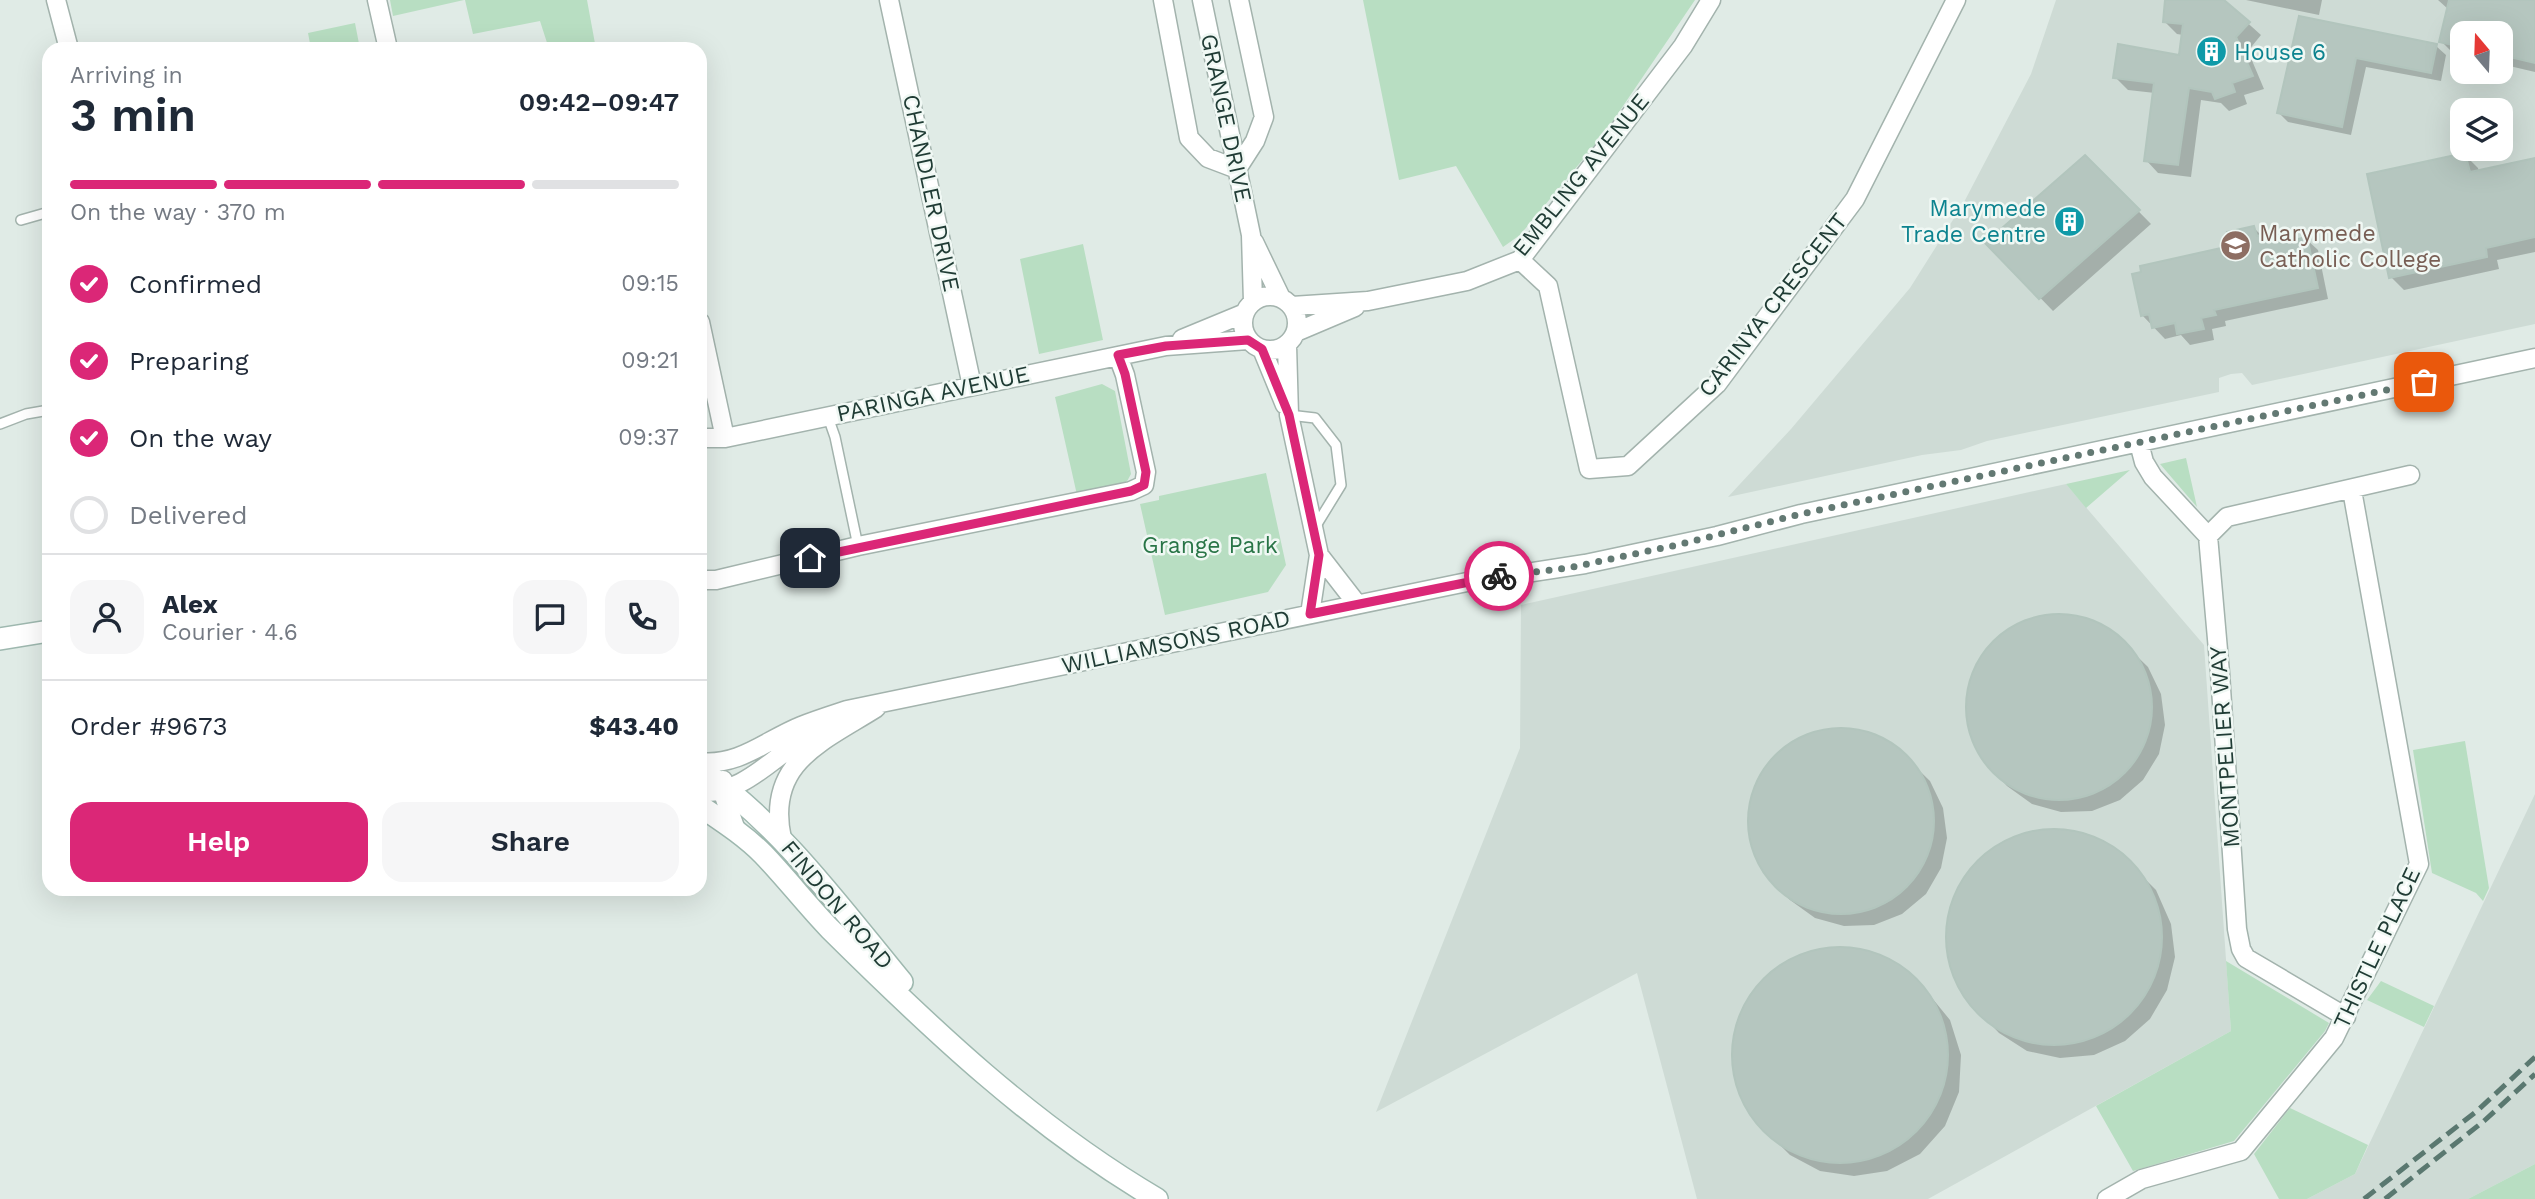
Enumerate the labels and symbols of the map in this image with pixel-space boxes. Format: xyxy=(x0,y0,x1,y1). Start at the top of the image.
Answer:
north arrow xyxy=(2450,21,2513,84)
street label: GRANGE DRIVE xyxy=(1195,31,1257,205)
building icon: House 6 xyxy=(2194,35,2228,69)
place label: House 6 xyxy=(2234,39,2326,66)
street label: EMBLING AVENUE xyxy=(1507,88,1655,262)
street label: CHANDLER DRIVE xyxy=(897,92,965,294)
place label: Marymede Trade Centre xyxy=(1901,195,2046,248)
building icon: Marymede Trade Centre xyxy=(2052,204,2086,238)
street label: CARINYA CRESCENT xyxy=(1693,208,1853,402)
place label: Marymede Catholic College xyxy=(2259,220,2441,273)
school or university icon: Marymede Catholic College xyxy=(2219,229,2253,263)
pin xyxy=(2394,352,2454,412)
street label: PARINGA AVENUE xyxy=(834,360,1032,428)
pin xyxy=(780,528,840,588)
park label: Grange Park xyxy=(1142,532,1278,559)
courier xyxy=(1464,541,1534,611)
street label: WILLIAMSONS ROAD xyxy=(1059,605,1293,679)
street label: MONTPELIER WAY xyxy=(2204,645,2246,849)
street label: FINDON ROAD xyxy=(775,835,899,975)
street label: THISTLE PLACE xyxy=(2328,863,2426,1033)

